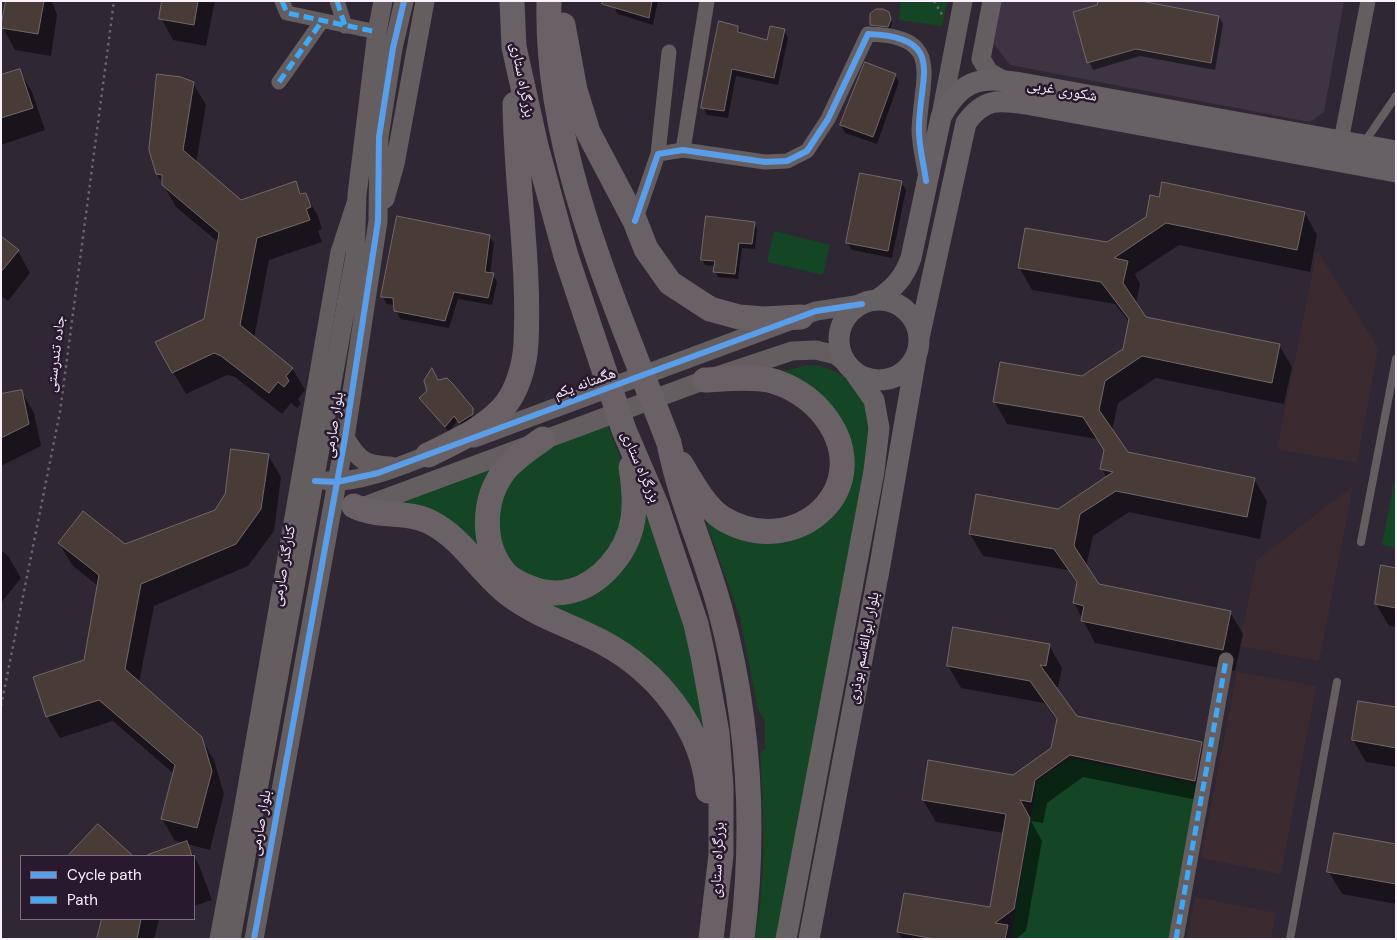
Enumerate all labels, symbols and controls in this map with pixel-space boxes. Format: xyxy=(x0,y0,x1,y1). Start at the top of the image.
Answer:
street label: بزرگراه ستاری xyxy=(506,41,538,119)
street label: شکوری غربی xyxy=(1026,76,1098,106)
street label: جاده تندرستی xyxy=(42,314,70,394)
street label: هگمتانه یکم xyxy=(552,364,618,404)
street label: بلوار صارمی xyxy=(320,391,348,459)
street label: بزرگراه ستاری xyxy=(617,428,663,506)
street label: کنارگذر صارمی xyxy=(268,524,300,608)
street label: بلوار ابوالقاسم بوذری xyxy=(844,591,884,705)
street label: بلوار صارمی xyxy=(246,789,276,857)
street label: بزرگراه ستاری xyxy=(707,822,729,898)
legend xyxy=(20,855,195,920)
text: Cycle path xyxy=(67,865,142,885)
text: Path xyxy=(67,890,98,910)

